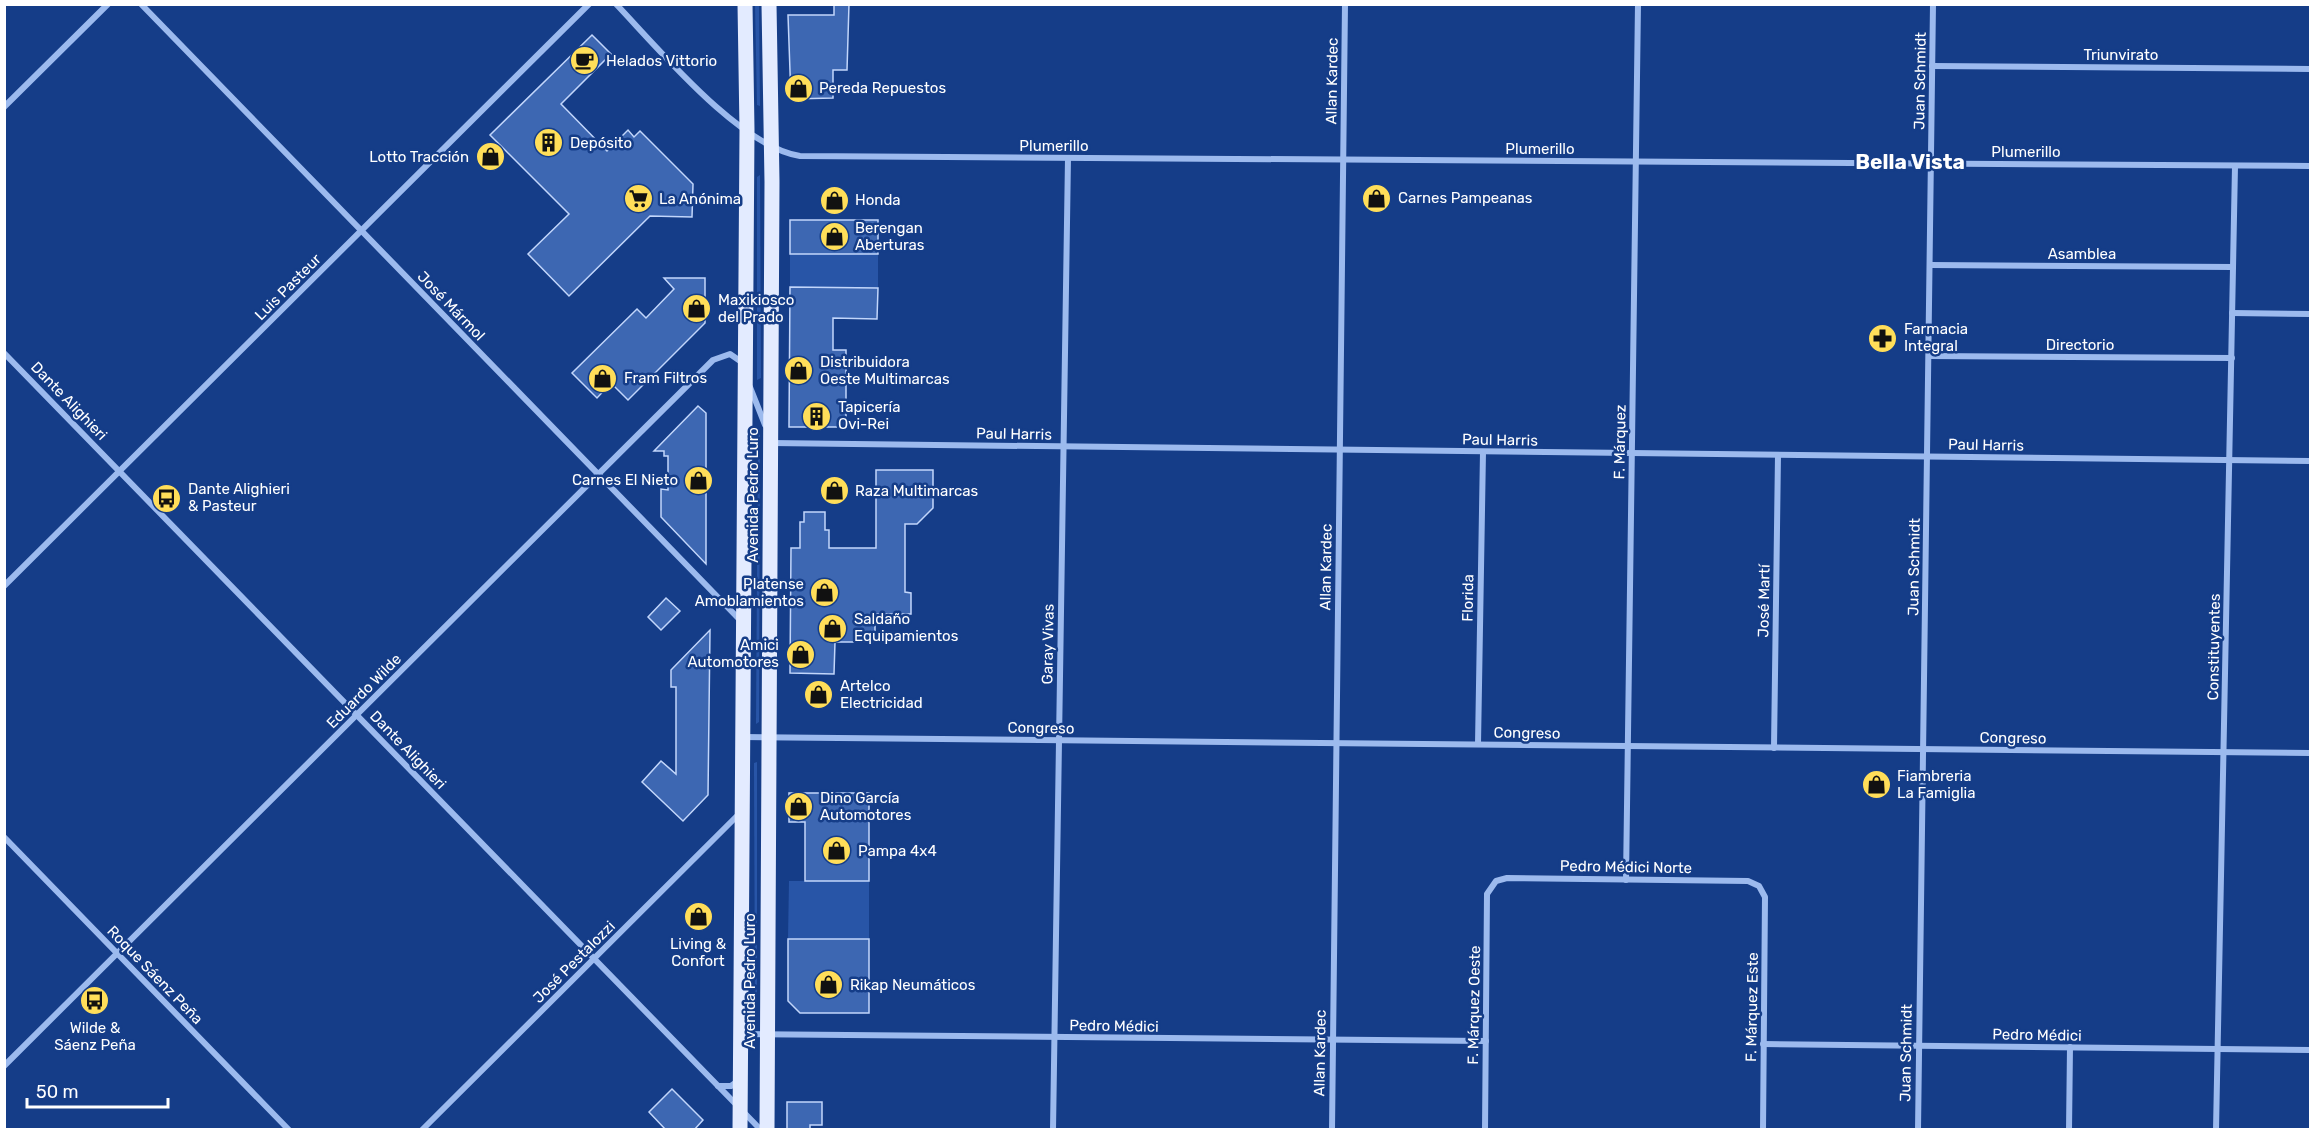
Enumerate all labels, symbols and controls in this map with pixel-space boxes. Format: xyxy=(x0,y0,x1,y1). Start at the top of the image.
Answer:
street label: Juan Schmidt xyxy=(1910,32,1930,130)
street label: Allan Kardec xyxy=(1322,37,1342,125)
cafe icon: Helados Vittorio xyxy=(569,45,601,77)
street label: Triunvirato xyxy=(2084,46,2158,64)
place label: Helados Vittorio xyxy=(606,52,717,70)
shop icon: Pereda Repuestos xyxy=(782,72,814,104)
place label: Pereda Repuestos xyxy=(819,79,946,97)
building icon: Depósito xyxy=(533,127,565,159)
place label: Depósito xyxy=(570,134,632,152)
street label: Plumerillo xyxy=(1019,137,1089,155)
street label: Plumerillo xyxy=(1505,140,1575,158)
shop icon: Lotto Tracción xyxy=(474,141,506,173)
street label: Plumerillo xyxy=(1991,143,2061,161)
place label: Lotto Tracción xyxy=(369,148,469,166)
district label: Bella Vista xyxy=(1855,149,1965,174)
shop icon: Carnes Pampeanas xyxy=(1361,182,1393,214)
supermarket icon: La Anónima xyxy=(622,183,654,215)
shop icon: Honda xyxy=(818,184,850,216)
place label: Carnes Pampeanas xyxy=(1398,189,1533,207)
place label: La Anónima xyxy=(659,190,741,208)
place label: Honda xyxy=(855,191,901,209)
place label: Berengan Aberturas xyxy=(855,219,925,254)
shop icon: Berengan Aberturas xyxy=(818,221,850,253)
street label: Asamblea xyxy=(2048,245,2116,263)
street label: Luis Pasteur xyxy=(251,250,325,324)
street label: José Mármol xyxy=(413,268,489,344)
place label: Maxikiosco del Prado xyxy=(718,291,794,326)
shop icon: Maxikiosco del Prado xyxy=(681,293,713,325)
place label: Farmacia Integral xyxy=(1904,320,1968,355)
pharmacy icon: Farmacia Integral xyxy=(1867,322,1899,354)
street label: Directorio xyxy=(2046,336,2114,354)
place label: Distribuidora Oeste Multimarcas xyxy=(820,353,950,388)
shop icon: Distribuidora Oeste Multimarcas xyxy=(783,355,815,387)
street label: Dante Alighieri xyxy=(27,358,111,444)
shop icon: Fram Filtros xyxy=(587,362,619,394)
place label: Fram Filtros xyxy=(624,369,707,387)
place label: Tapicería Ovi-Rei xyxy=(838,398,900,433)
building icon: Tapicería Ovi-Rei xyxy=(801,400,833,432)
street label: F. Márquez xyxy=(1610,404,1630,480)
street label: Paul Harris xyxy=(976,424,1052,444)
street label: Avenida Pedro Luro xyxy=(744,427,762,563)
street label: Paul Harris xyxy=(1462,430,1538,450)
street label: Paul Harris xyxy=(1948,435,2024,455)
shop icon: Carnes El Nieto xyxy=(683,464,715,496)
place label: Carnes El Nieto xyxy=(572,471,678,489)
shop icon: Raza Multimarcas xyxy=(818,475,850,507)
place label: Dante Alighieri & Pasteur xyxy=(188,480,290,515)
bus stop icon: Dante Alighieri & Pasteur xyxy=(151,482,183,514)
place label: Raza Multimarcas xyxy=(855,482,979,500)
street label: Juan Schmidt xyxy=(1904,518,1924,616)
street label: Allan Kardec xyxy=(1316,523,1336,611)
street label: José Martí xyxy=(1754,563,1774,638)
street label: Florida xyxy=(1459,574,1477,622)
place label: Platense Amoblamientos xyxy=(695,575,804,610)
shop icon: Platense Amoblamientos xyxy=(809,577,841,609)
street label: Constituyentes xyxy=(2204,593,2224,701)
street label: Garay Vivas xyxy=(1038,603,1058,684)
place label: Saldaño Equipamientos xyxy=(854,610,959,645)
shop icon: Saldaño Equipamientos xyxy=(817,612,849,644)
place label: Amici Automotores xyxy=(688,636,779,671)
shop icon: Amici Automotores xyxy=(784,638,816,670)
street label: Eduardo Wilde xyxy=(323,650,405,732)
place label: Artelco Electricidad xyxy=(840,677,923,712)
shop icon: Artelco Electricidad xyxy=(803,679,835,711)
street label: Dante Alighieri xyxy=(366,707,450,793)
street label: Congreso xyxy=(1007,718,1075,738)
street label: Congreso xyxy=(1493,723,1561,743)
street label: Congreso xyxy=(1979,728,2047,748)
place label: Fiambreria La Famiglia xyxy=(1897,767,1976,802)
shop icon: Fiambreria La Famiglia xyxy=(1860,769,1892,801)
place label: Dino García Automotores xyxy=(820,789,912,824)
shop icon: Dino García Automotores xyxy=(783,791,815,823)
shop icon: Pampa 4x4 xyxy=(821,835,853,867)
place label: Pampa 4x4 xyxy=(858,842,937,860)
street label: Pedro Médici Norte xyxy=(1560,857,1692,877)
shop icon: Living & Confort xyxy=(682,901,714,933)
street label: Avenida Pedro Luro xyxy=(741,913,759,1049)
street label: José Pestalozzi xyxy=(529,917,619,1007)
street label: Roque Sáenz Peña xyxy=(103,922,207,1028)
place label: Living & Confort xyxy=(670,935,727,970)
street label: F. Márquez Oeste xyxy=(1464,945,1484,1065)
street label: F. Márquez Este xyxy=(1742,952,1762,1062)
shop icon: Rikap Neumáticos xyxy=(813,969,845,1001)
place label: Rikap Neumáticos xyxy=(850,976,976,994)
bus stop icon: Wilde & Sáenz Peña xyxy=(79,985,111,1017)
street label: Juan Schmidt xyxy=(1896,1004,1916,1102)
street label: Allan Kardec xyxy=(1310,1009,1330,1097)
street label: Pedro Médici xyxy=(1069,1016,1159,1036)
place label: Wilde & Sáenz Peña xyxy=(54,1019,136,1054)
street label: Pedro Médici xyxy=(1992,1025,2082,1045)
scale bar xyxy=(27,1071,168,1109)
text: 50 m xyxy=(36,1081,79,1103)

